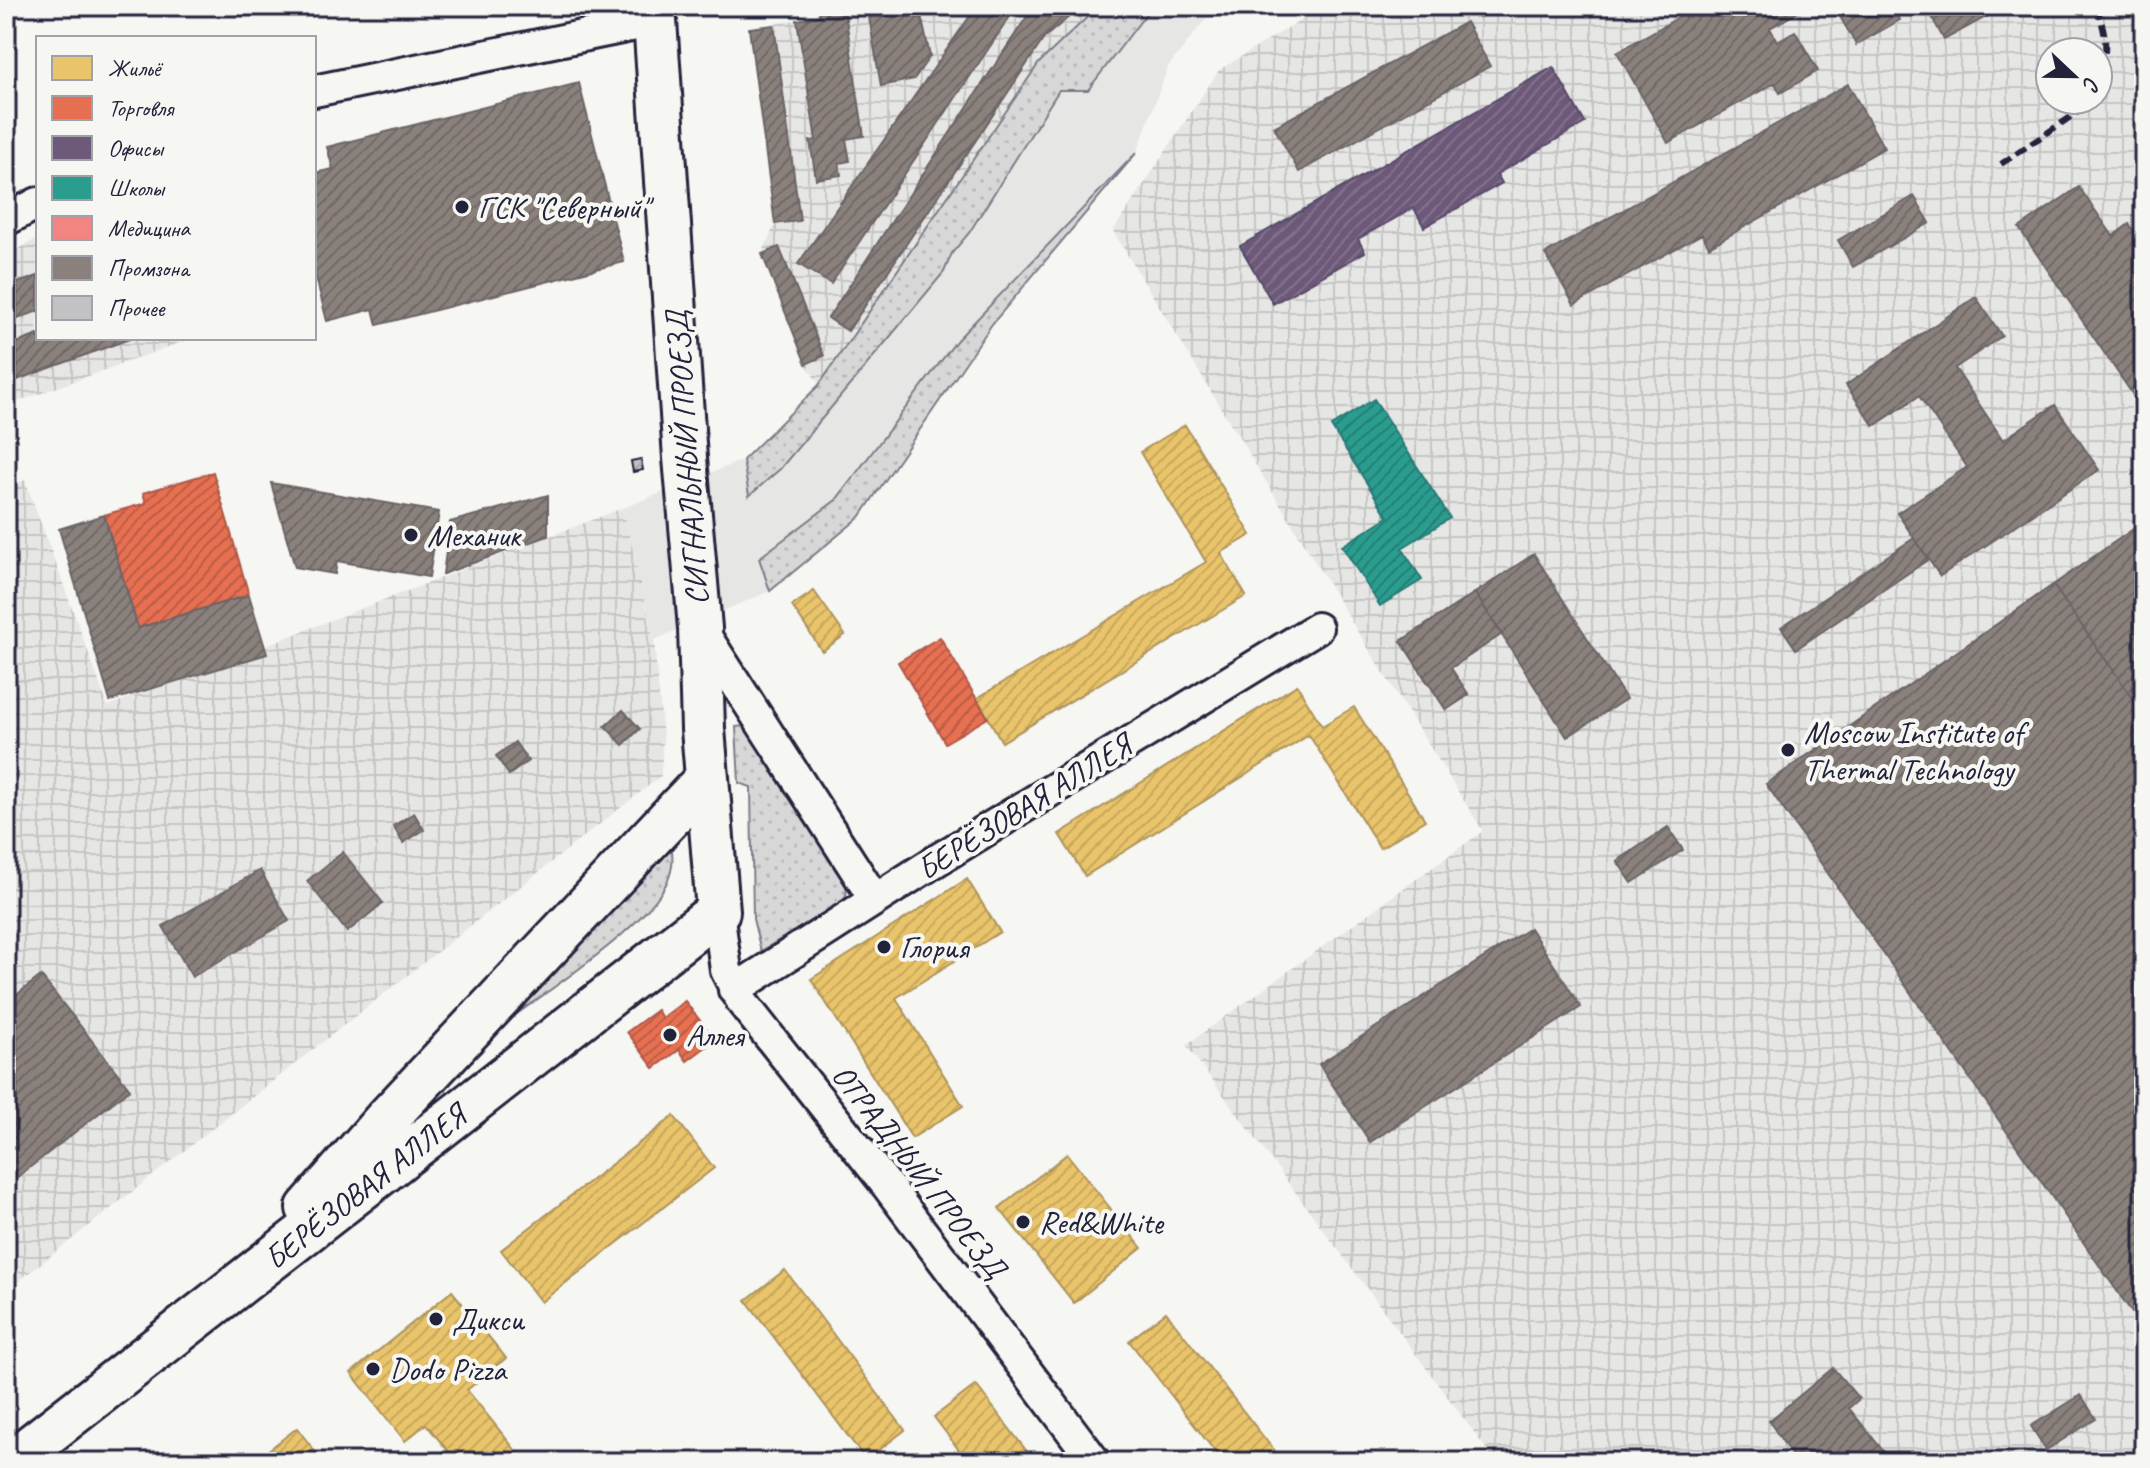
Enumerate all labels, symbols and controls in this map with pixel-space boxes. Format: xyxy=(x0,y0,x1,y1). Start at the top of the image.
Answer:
legend xyxy=(36,36,316,340)
north arrow xyxy=(2034,36,2114,116)
text: Жильё xyxy=(108,53,163,83)
text: С xyxy=(2075,73,2107,96)
text: Торговля xyxy=(108,93,175,123)
text: Офисы xyxy=(108,133,165,163)
text: Школы xyxy=(108,173,166,203)
place label: ГСК "Северный" xyxy=(478,187,655,228)
marker: ГСК "Северный" xyxy=(453,198,471,216)
text: Медицина xyxy=(108,213,191,243)
text: Промзона xyxy=(108,253,191,283)
text: Прочее xyxy=(108,293,167,323)
street label: СИГНАЛЬНЫЙ ПРОЕЗД xyxy=(656,307,718,606)
place label: Механик xyxy=(427,515,522,556)
marker: Механик xyxy=(402,526,420,544)
place label: Moscow Institute of Thermal Technology xyxy=(1804,712,2030,790)
street label: БЕРЁЗОВАЯ АЛЛЕЯ xyxy=(909,722,1143,889)
marker: Moscow Institute of Thermal Technology xyxy=(1779,741,1797,759)
place label: Глория xyxy=(900,927,970,968)
marker: Глория xyxy=(875,938,893,956)
place label: Аллея xyxy=(686,1015,745,1056)
marker: Аллея xyxy=(661,1026,679,1044)
street label: ОТРАДНЫЙ ПРОЕЗД xyxy=(823,1056,1017,1288)
street label: БЕРЁЗОВАЯ АЛЛЕЯ xyxy=(256,1092,478,1279)
place label: Red&White xyxy=(1039,1202,1165,1243)
marker: Red&White xyxy=(1014,1213,1032,1231)
place label: Дикси xyxy=(452,1299,525,1340)
marker: Дикси xyxy=(427,1310,445,1328)
place label: Dodo Pizza xyxy=(389,1349,508,1390)
marker: Dodo Pizza xyxy=(364,1360,382,1378)

